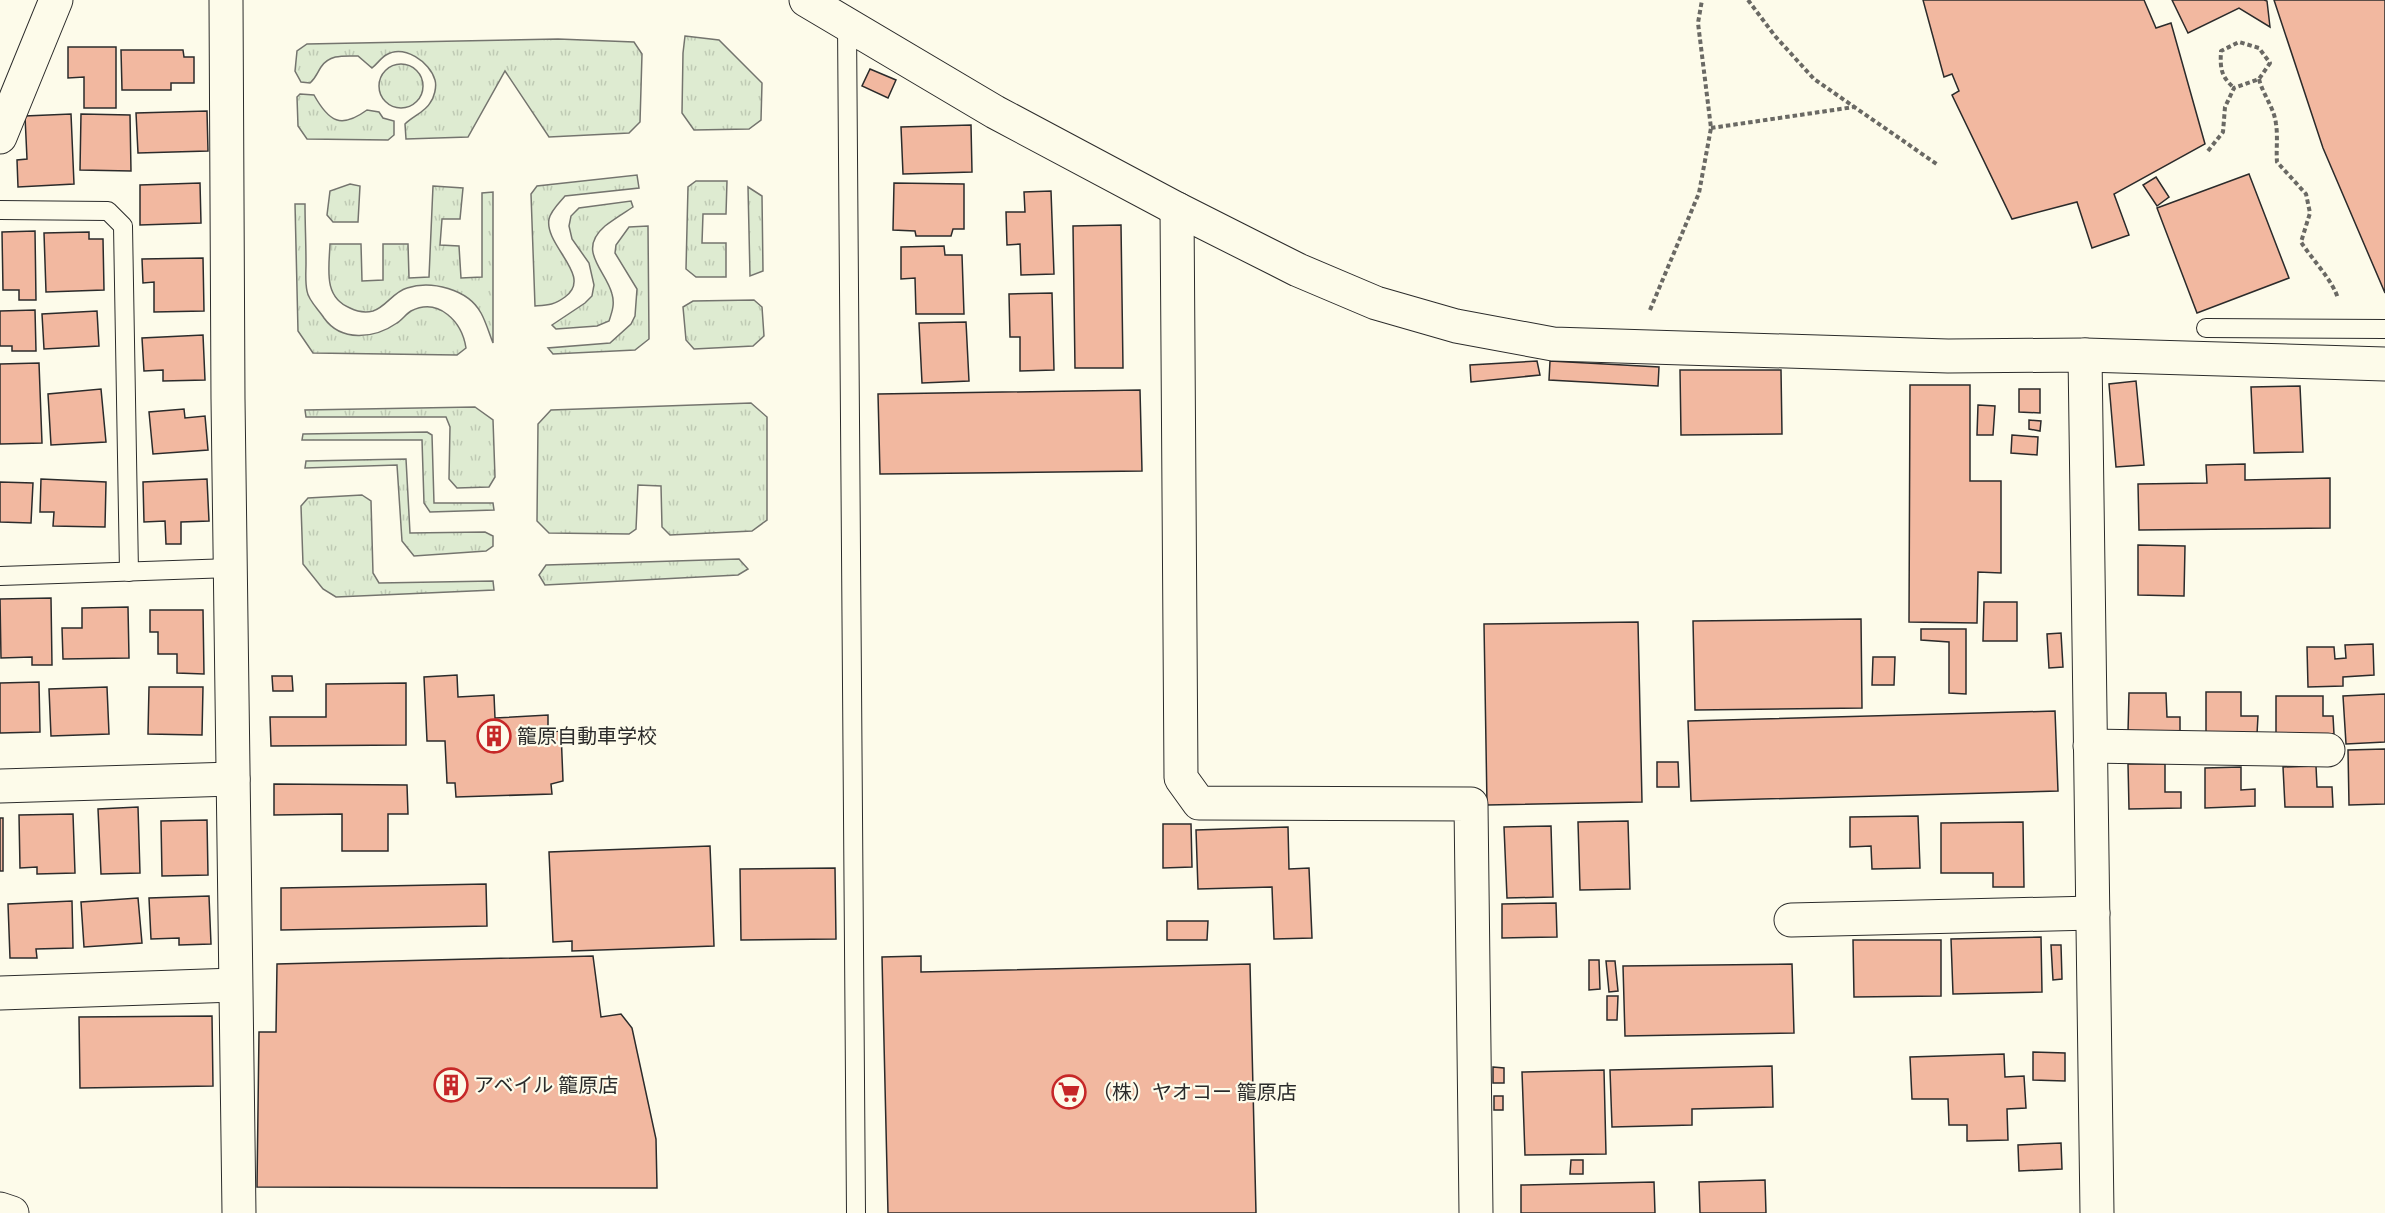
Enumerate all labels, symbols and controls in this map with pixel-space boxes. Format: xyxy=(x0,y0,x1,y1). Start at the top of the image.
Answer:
building icon: 籠原自動車学校 xyxy=(476,718,512,754)
place label: 籠原自動車学校 xyxy=(517,722,657,749)
building icon: アベイル 籠原店 xyxy=(433,1067,469,1103)
place label: アベイル 籠原店 xyxy=(474,1071,618,1098)
supermarket icon: （株）ヤオコー 籠原店 xyxy=(1051,1074,1087,1110)
place label: （株）ヤオコー 籠原店 xyxy=(1092,1078,1297,1105)

